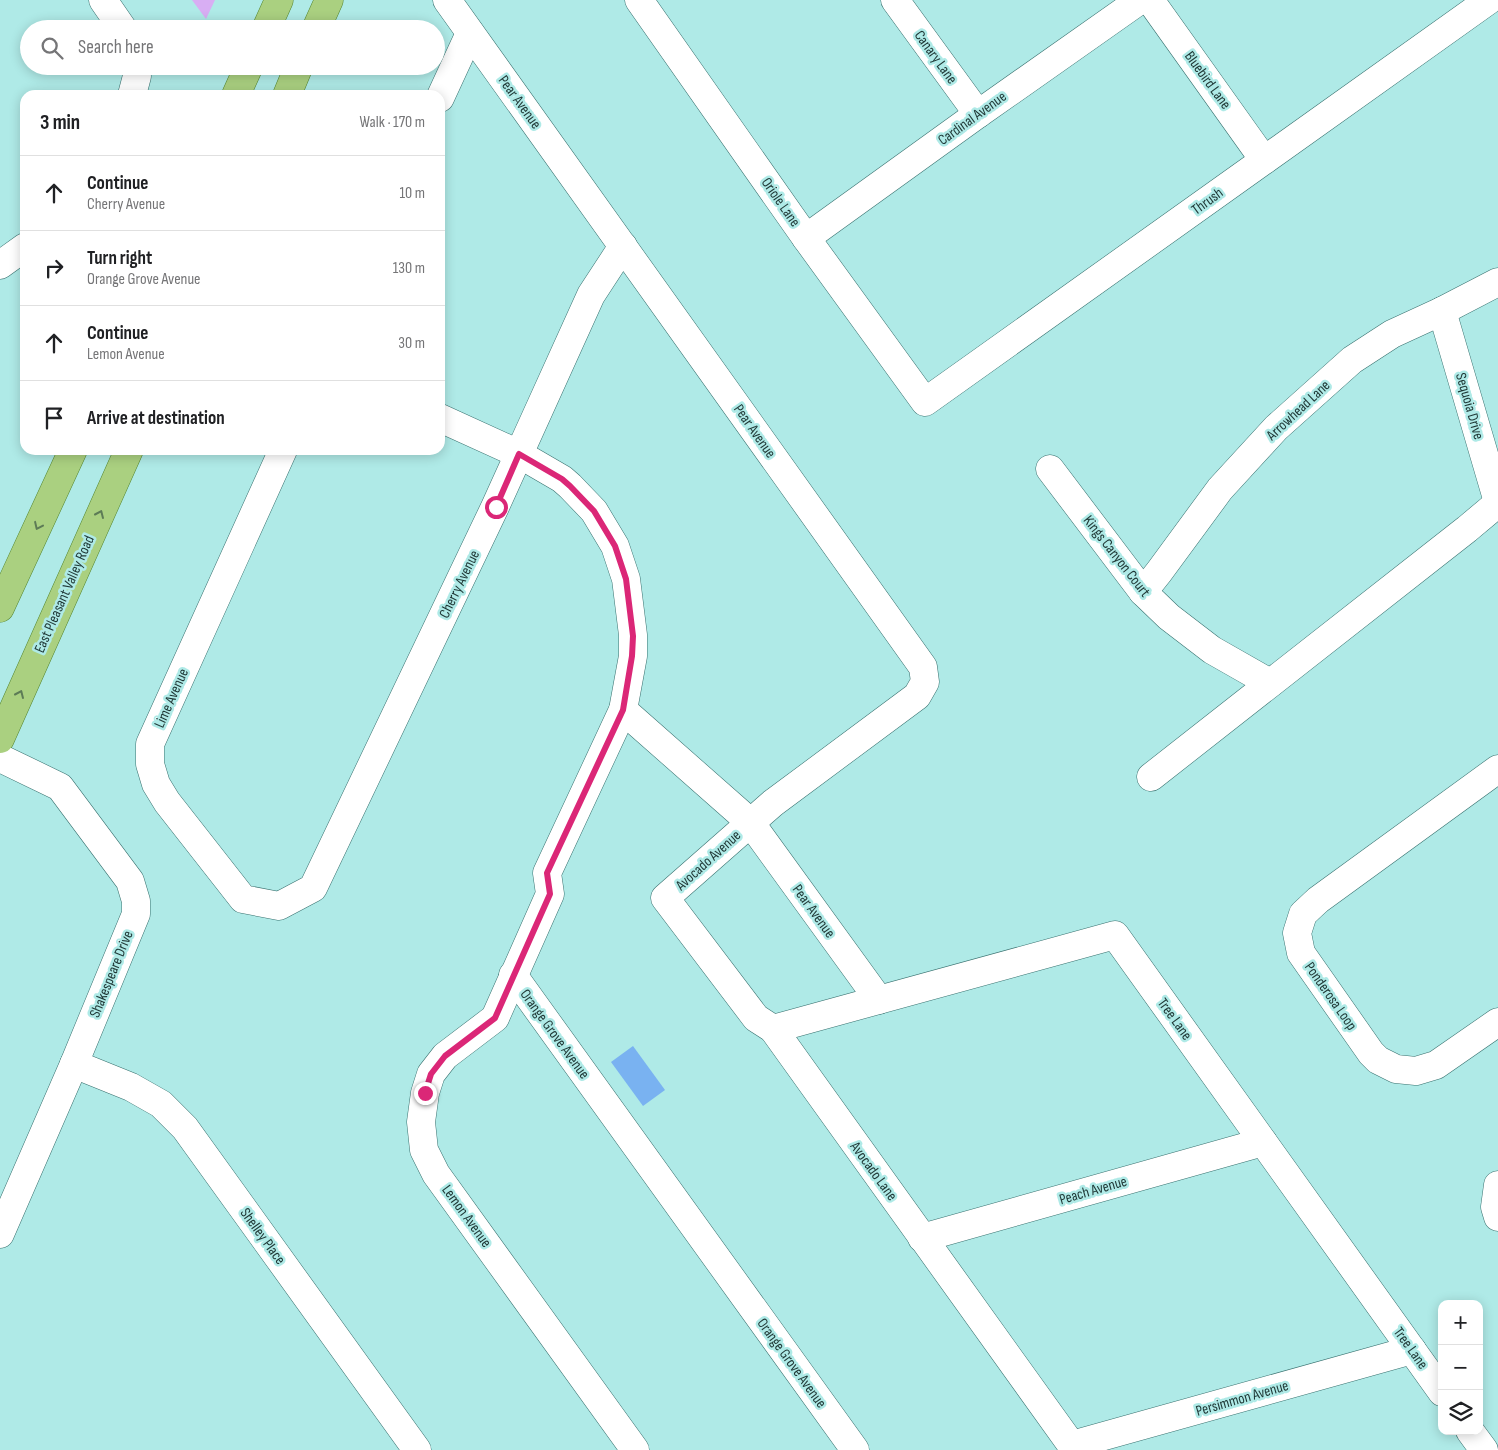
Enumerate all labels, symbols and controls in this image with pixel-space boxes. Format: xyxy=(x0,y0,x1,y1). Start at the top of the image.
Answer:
search box xyxy=(20,20,445,75)
street label: Canary Lane xyxy=(910,27,961,88)
icon: search xyxy=(38,34,66,62)
text: Search here xyxy=(78,36,154,59)
street label: Bluebird Lane xyxy=(1180,48,1235,113)
street label: Pear Avenue xyxy=(494,72,545,133)
street label: Cardinal Avenue xyxy=(934,87,1010,150)
text: 3 min xyxy=(40,110,80,135)
text: Walk · 170 m xyxy=(360,113,425,132)
text: Continue xyxy=(87,172,148,195)
street label: Oriole Lane xyxy=(757,174,804,231)
icon: ahead xyxy=(40,179,68,207)
text: 10 m xyxy=(399,184,425,203)
street label: Thrush xyxy=(1188,184,1227,219)
text: Cherry Avenue xyxy=(87,195,165,214)
text: Turn right xyxy=(87,247,152,270)
icon: right xyxy=(40,254,68,282)
text: 130 m xyxy=(393,259,425,278)
text: Orange Grove Avenue xyxy=(87,270,201,289)
text: Continue xyxy=(87,322,148,345)
icon: ahead xyxy=(40,329,68,357)
text: 30 m xyxy=(398,334,425,353)
text: Lemon Avenue xyxy=(87,345,165,364)
street label: Sequoia Drive xyxy=(1451,371,1488,442)
street label: Arrowhead Lane xyxy=(1262,376,1334,445)
street label: Pear Avenue xyxy=(729,401,780,462)
icon: arrive xyxy=(40,404,68,432)
text: Arrive at destination xyxy=(87,407,225,430)
route start xyxy=(485,496,508,519)
one-way arrow xyxy=(94,510,105,519)
street label: Kings Canyon Court xyxy=(1079,512,1155,601)
one-way arrow xyxy=(34,521,44,530)
street label: East Pleasant Valley Road xyxy=(30,533,99,656)
street label: Cherry Avenue xyxy=(435,547,484,621)
street label: Lime Avenue xyxy=(150,666,193,731)
one-way arrow xyxy=(13,690,24,699)
street label: Avocado Avenue xyxy=(671,826,745,895)
street label: Pear Avenue xyxy=(788,881,839,942)
street label: Shakespeare Drive xyxy=(85,928,138,1020)
street label: Ponderosa Loop xyxy=(1300,958,1361,1034)
street label: Orange Grove Avenue xyxy=(516,986,594,1083)
street label: Tree Lane xyxy=(1153,995,1196,1044)
route end xyxy=(414,1082,437,1105)
street label: Avocado Lane xyxy=(845,1137,901,1205)
street label: Peach Avenue xyxy=(1057,1172,1129,1209)
street label: Lemon Avenue xyxy=(438,1181,496,1251)
street label: Shelley Place xyxy=(236,1204,290,1268)
map controls xyxy=(1438,1300,1483,1435)
button: + xyxy=(1438,1300,1483,1345)
street label: Orange Grove Avenue xyxy=(753,1315,831,1412)
street label: Tree Lane xyxy=(1389,1324,1432,1373)
button: − xyxy=(1438,1345,1483,1390)
street label: Persimmon Avenue xyxy=(1194,1376,1291,1421)
button: layers xyxy=(1438,1390,1483,1435)

